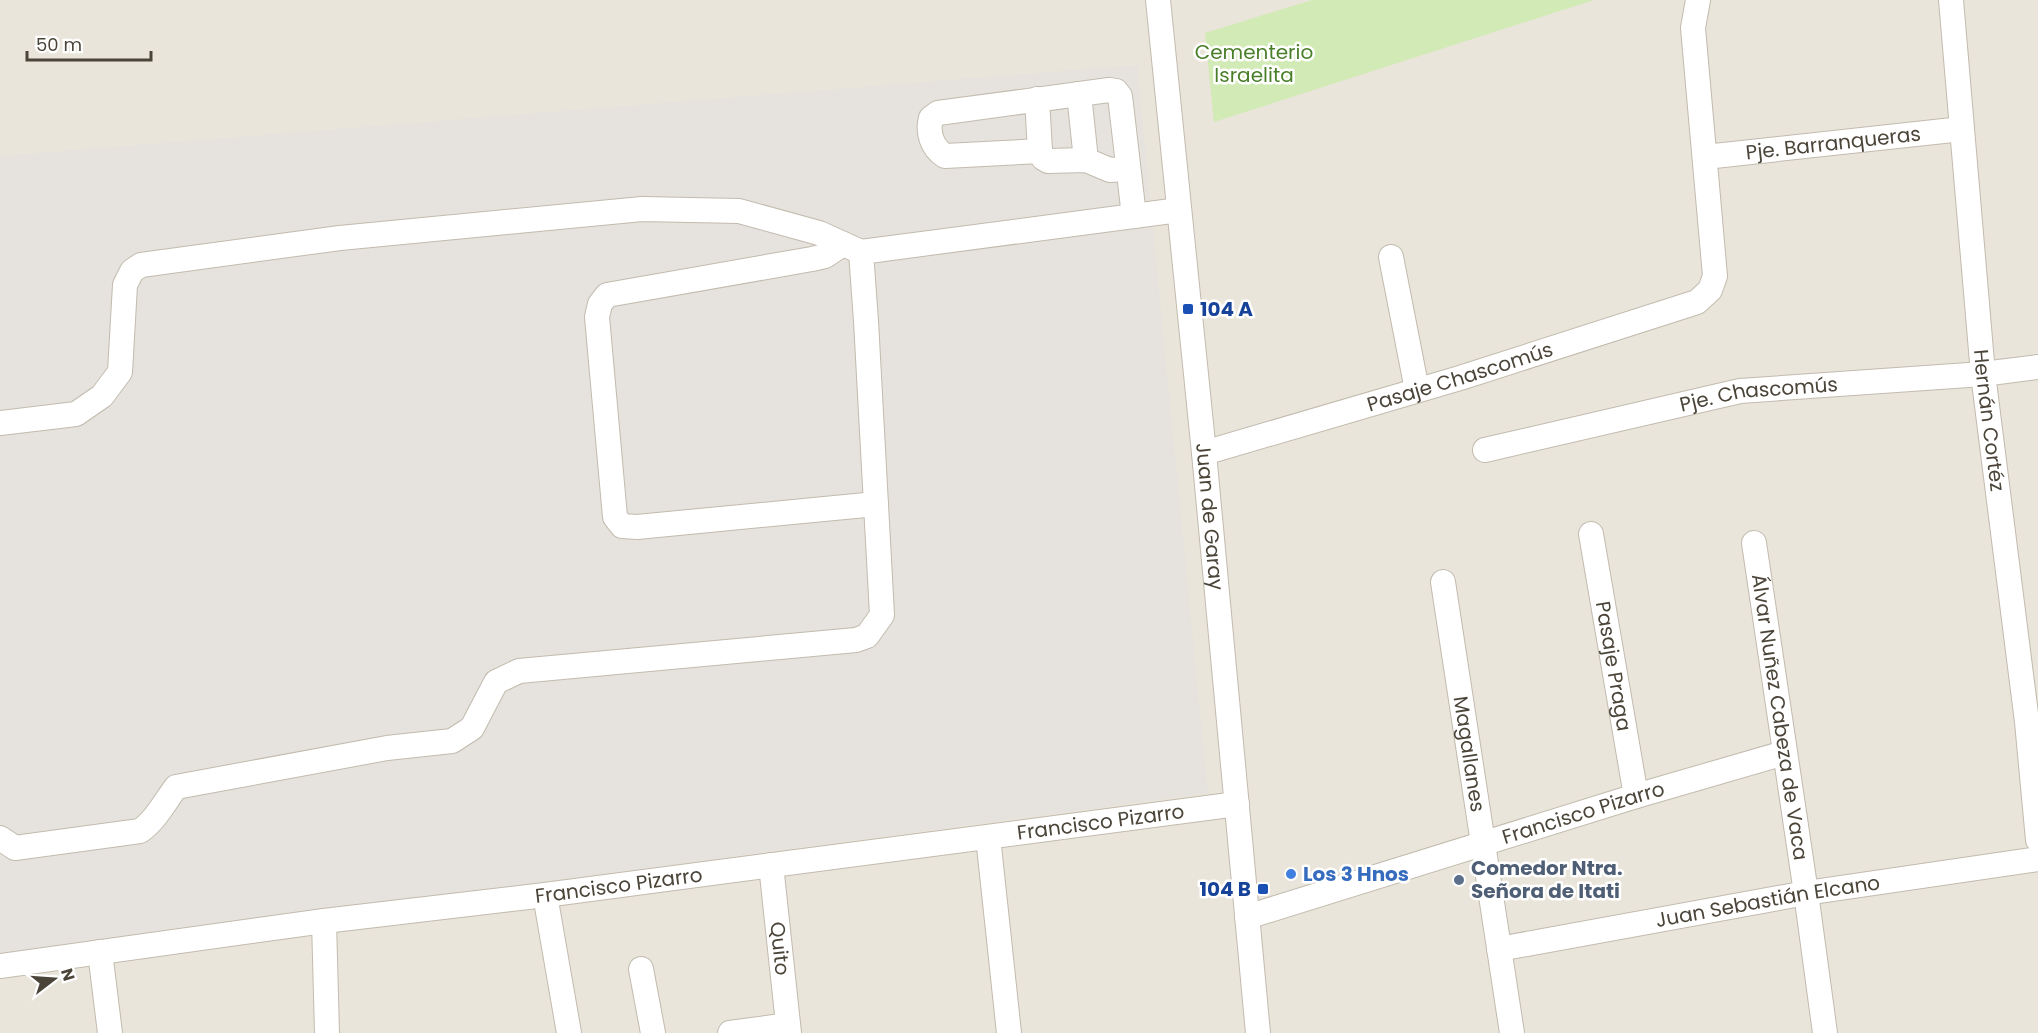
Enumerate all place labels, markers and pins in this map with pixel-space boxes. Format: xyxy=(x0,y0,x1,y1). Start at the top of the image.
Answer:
place label: 104 A xyxy=(1200,295,1253,323)
marker: 104 A xyxy=(1181,302,1195,316)
place label: Comedor Ntra. Señora de Itati xyxy=(1471,854,1623,905)
place label: Los 3 Hnos xyxy=(1303,860,1409,888)
marker: Los 3 Hnos xyxy=(1284,867,1298,881)
marker: Comedor Ntra. Señora de Itati xyxy=(1452,873,1466,887)
place label: 104 B xyxy=(1199,875,1251,903)
marker: 104 B xyxy=(1256,882,1270,896)

